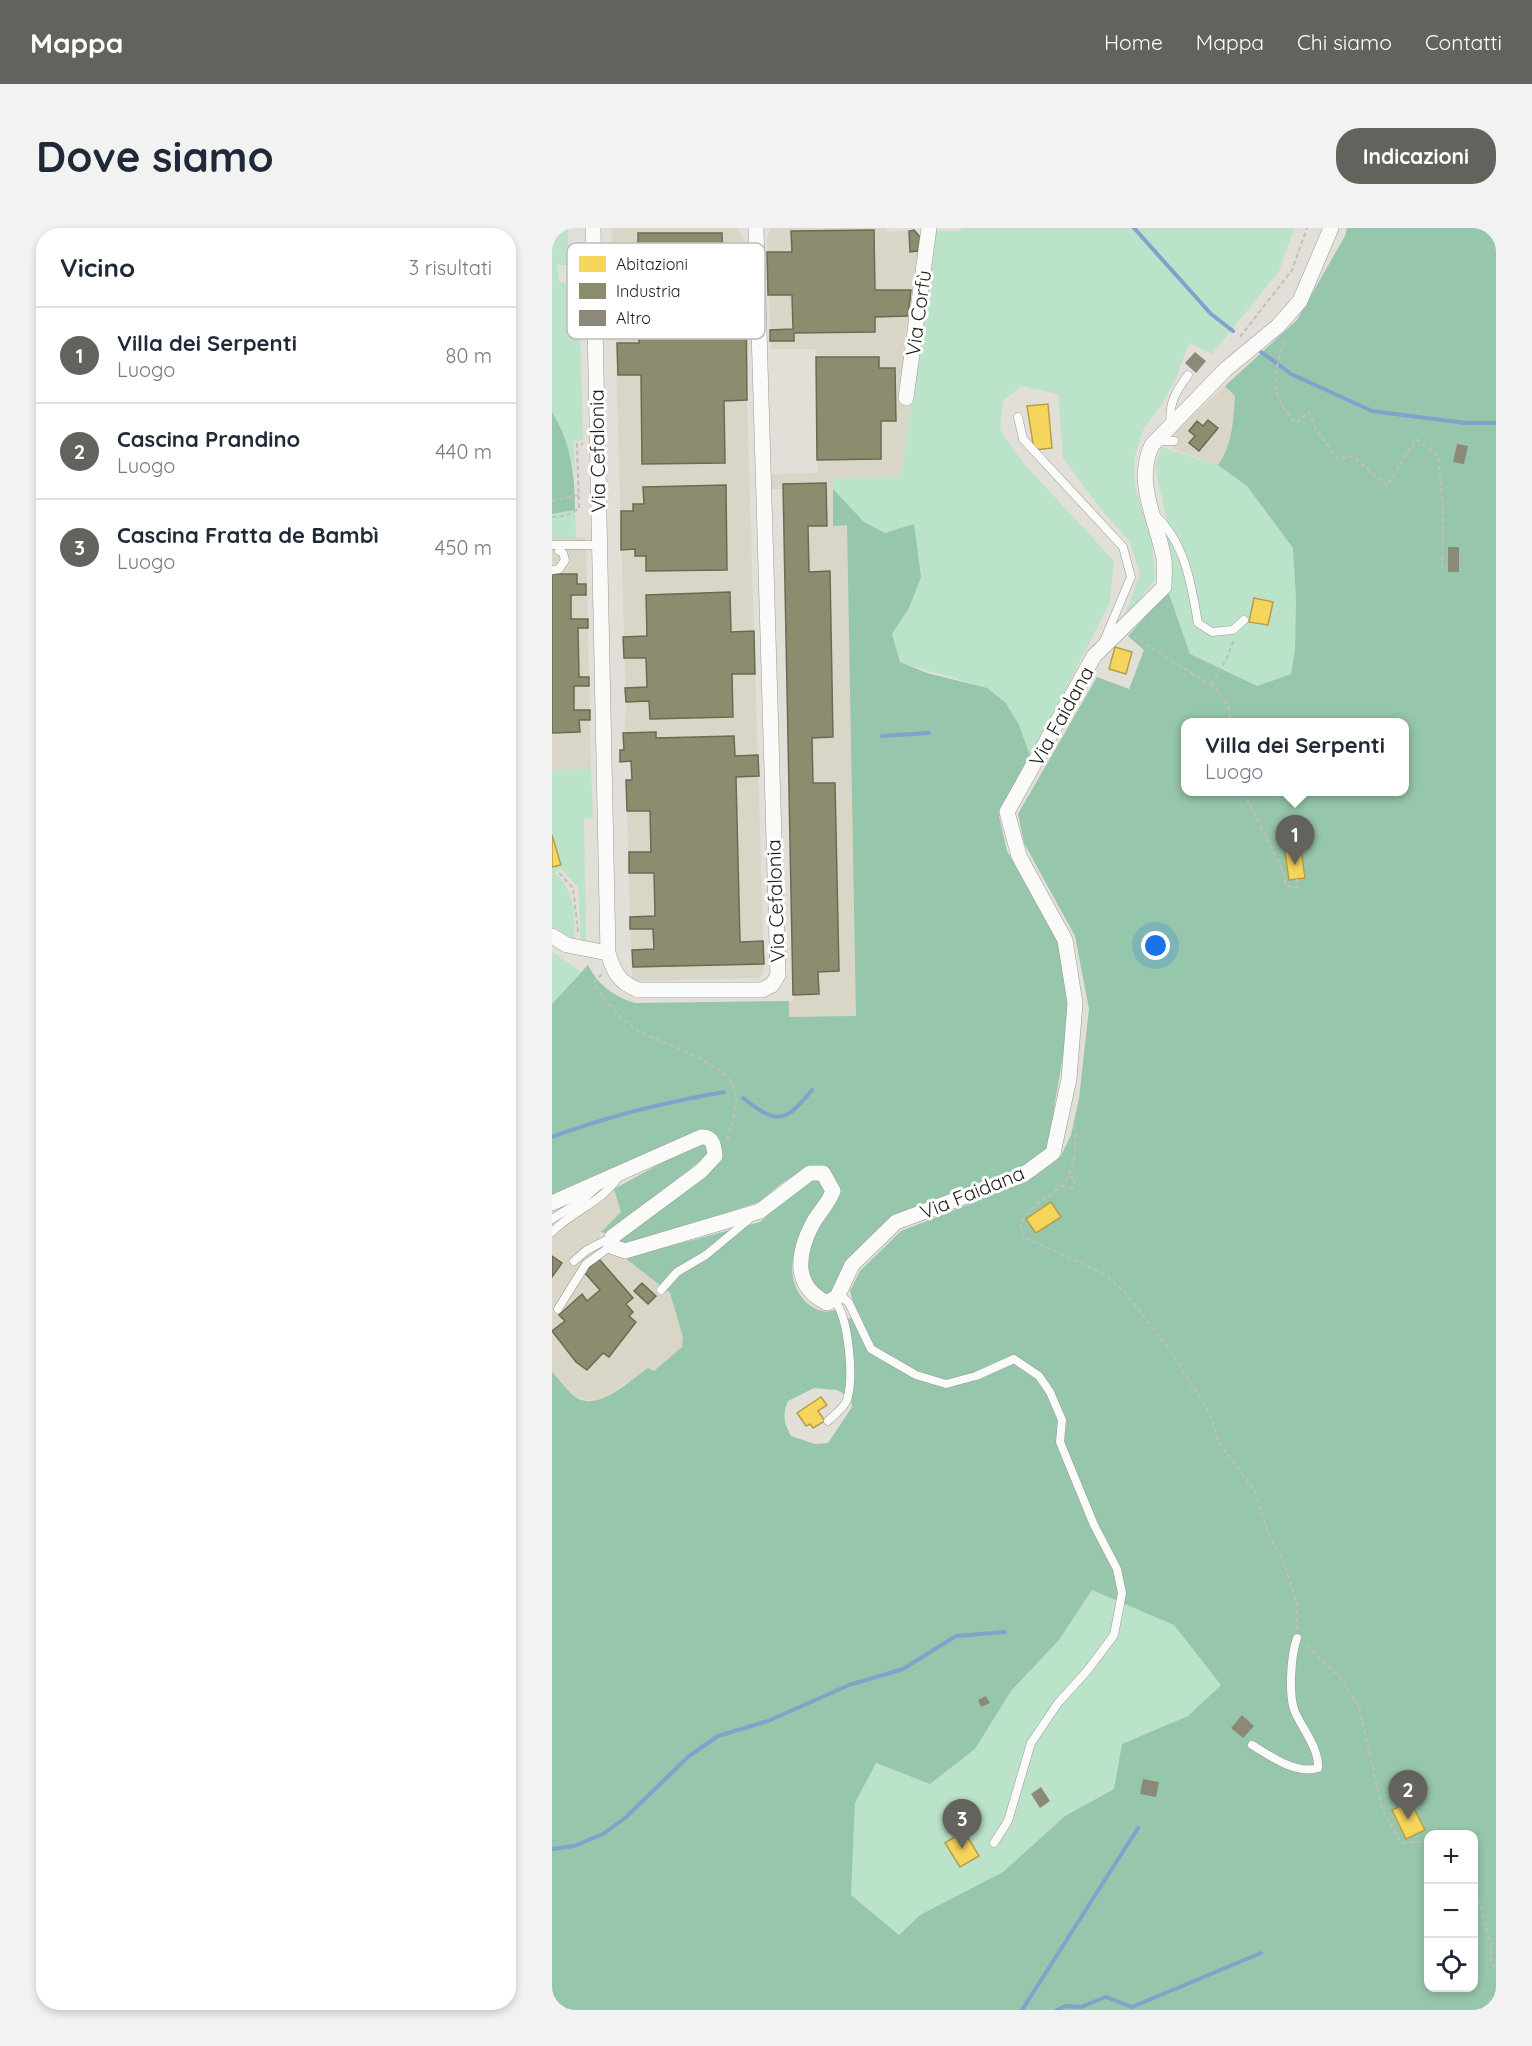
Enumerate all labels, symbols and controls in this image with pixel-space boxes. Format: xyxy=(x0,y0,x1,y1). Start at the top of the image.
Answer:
text: Mappa xyxy=(30,25,123,60)
text: Home xyxy=(1104,29,1163,55)
text: Mappa xyxy=(1196,29,1264,55)
text: Chi siamo xyxy=(1297,29,1392,55)
text: Contatti xyxy=(1425,29,1502,55)
button: Indicazioni xyxy=(1336,128,1496,184)
text: Dove siamo xyxy=(36,130,274,183)
legend xyxy=(567,243,765,339)
text: Vicino xyxy=(60,251,135,284)
text: Abitazioni xyxy=(616,254,688,274)
text: 3 risultati xyxy=(409,255,492,280)
street label: Via Corfù xyxy=(900,268,936,358)
text: Industria xyxy=(616,281,681,301)
text: Altro xyxy=(616,308,651,328)
text: Villa dei Serpenti xyxy=(117,329,297,357)
text: 1 xyxy=(76,343,83,368)
text: 80 m xyxy=(446,343,492,368)
text: Luogo xyxy=(117,357,175,382)
street label: Via Cefalonia xyxy=(583,389,611,513)
text: Cascina Prandino xyxy=(117,425,300,453)
text: 2 xyxy=(74,439,85,464)
text: 440 m xyxy=(435,439,492,464)
text: Luogo xyxy=(117,453,175,478)
text: Cascina Fratta de Bambì xyxy=(117,521,379,549)
text: 3 xyxy=(74,535,85,560)
text: 450 m xyxy=(435,535,492,560)
text: Luogo xyxy=(117,549,175,574)
street label: Via Faidana xyxy=(1023,662,1099,770)
popup xyxy=(1181,718,1409,796)
text: Villa dei Serpenti xyxy=(1205,731,1385,759)
text: Luogo xyxy=(1205,759,1263,784)
pin: 1 xyxy=(1276,816,1314,865)
street label: Via Cefalonia xyxy=(760,839,790,963)
your location xyxy=(1141,931,1170,960)
street label: Via Faidana xyxy=(916,1160,1028,1224)
pin: 2 xyxy=(1388,1770,1428,1820)
pin: 3 xyxy=(942,1800,982,1849)
map controls xyxy=(1424,1830,1478,1992)
button: + xyxy=(1424,1830,1478,1884)
button: − xyxy=(1424,1884,1478,1938)
button: locate xyxy=(1424,1938,1478,1992)

